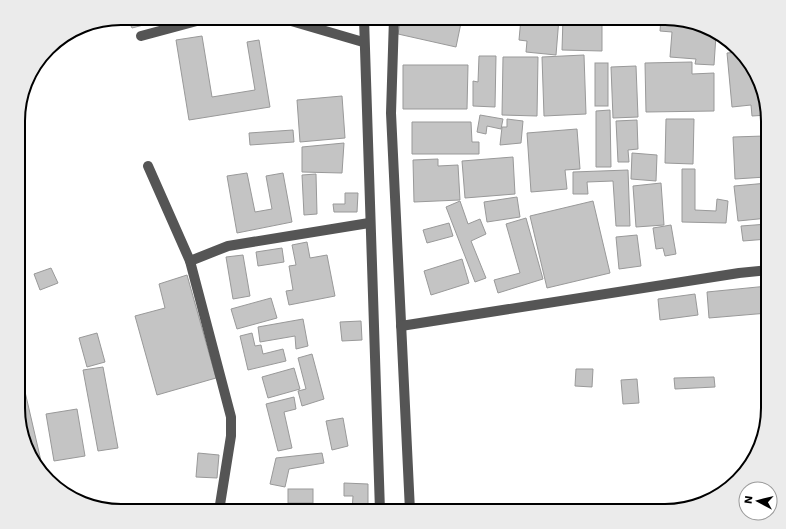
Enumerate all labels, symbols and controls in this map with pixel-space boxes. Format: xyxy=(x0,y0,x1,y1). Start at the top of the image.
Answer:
north arrow xyxy=(738,481,778,521)
text: N xyxy=(742,495,756,505)

